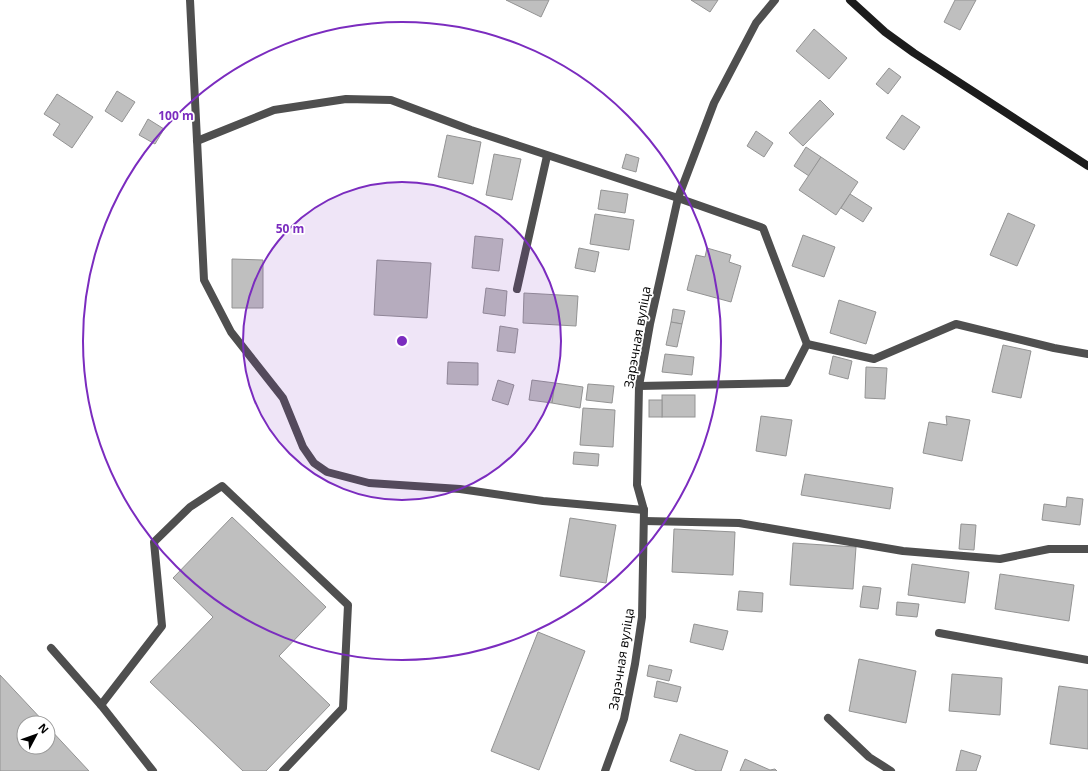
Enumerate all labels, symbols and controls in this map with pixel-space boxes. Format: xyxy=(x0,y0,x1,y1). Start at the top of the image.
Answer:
text: 100 m xyxy=(158,107,194,124)
text: 50 m xyxy=(276,220,304,237)
street label: Зарэчная вуліца xyxy=(619,285,655,389)
centre of rings xyxy=(395,334,409,348)
street label: Зарэчная вуліца xyxy=(604,607,638,711)
north arrow xyxy=(16,715,56,755)
text: N xyxy=(35,720,53,736)

